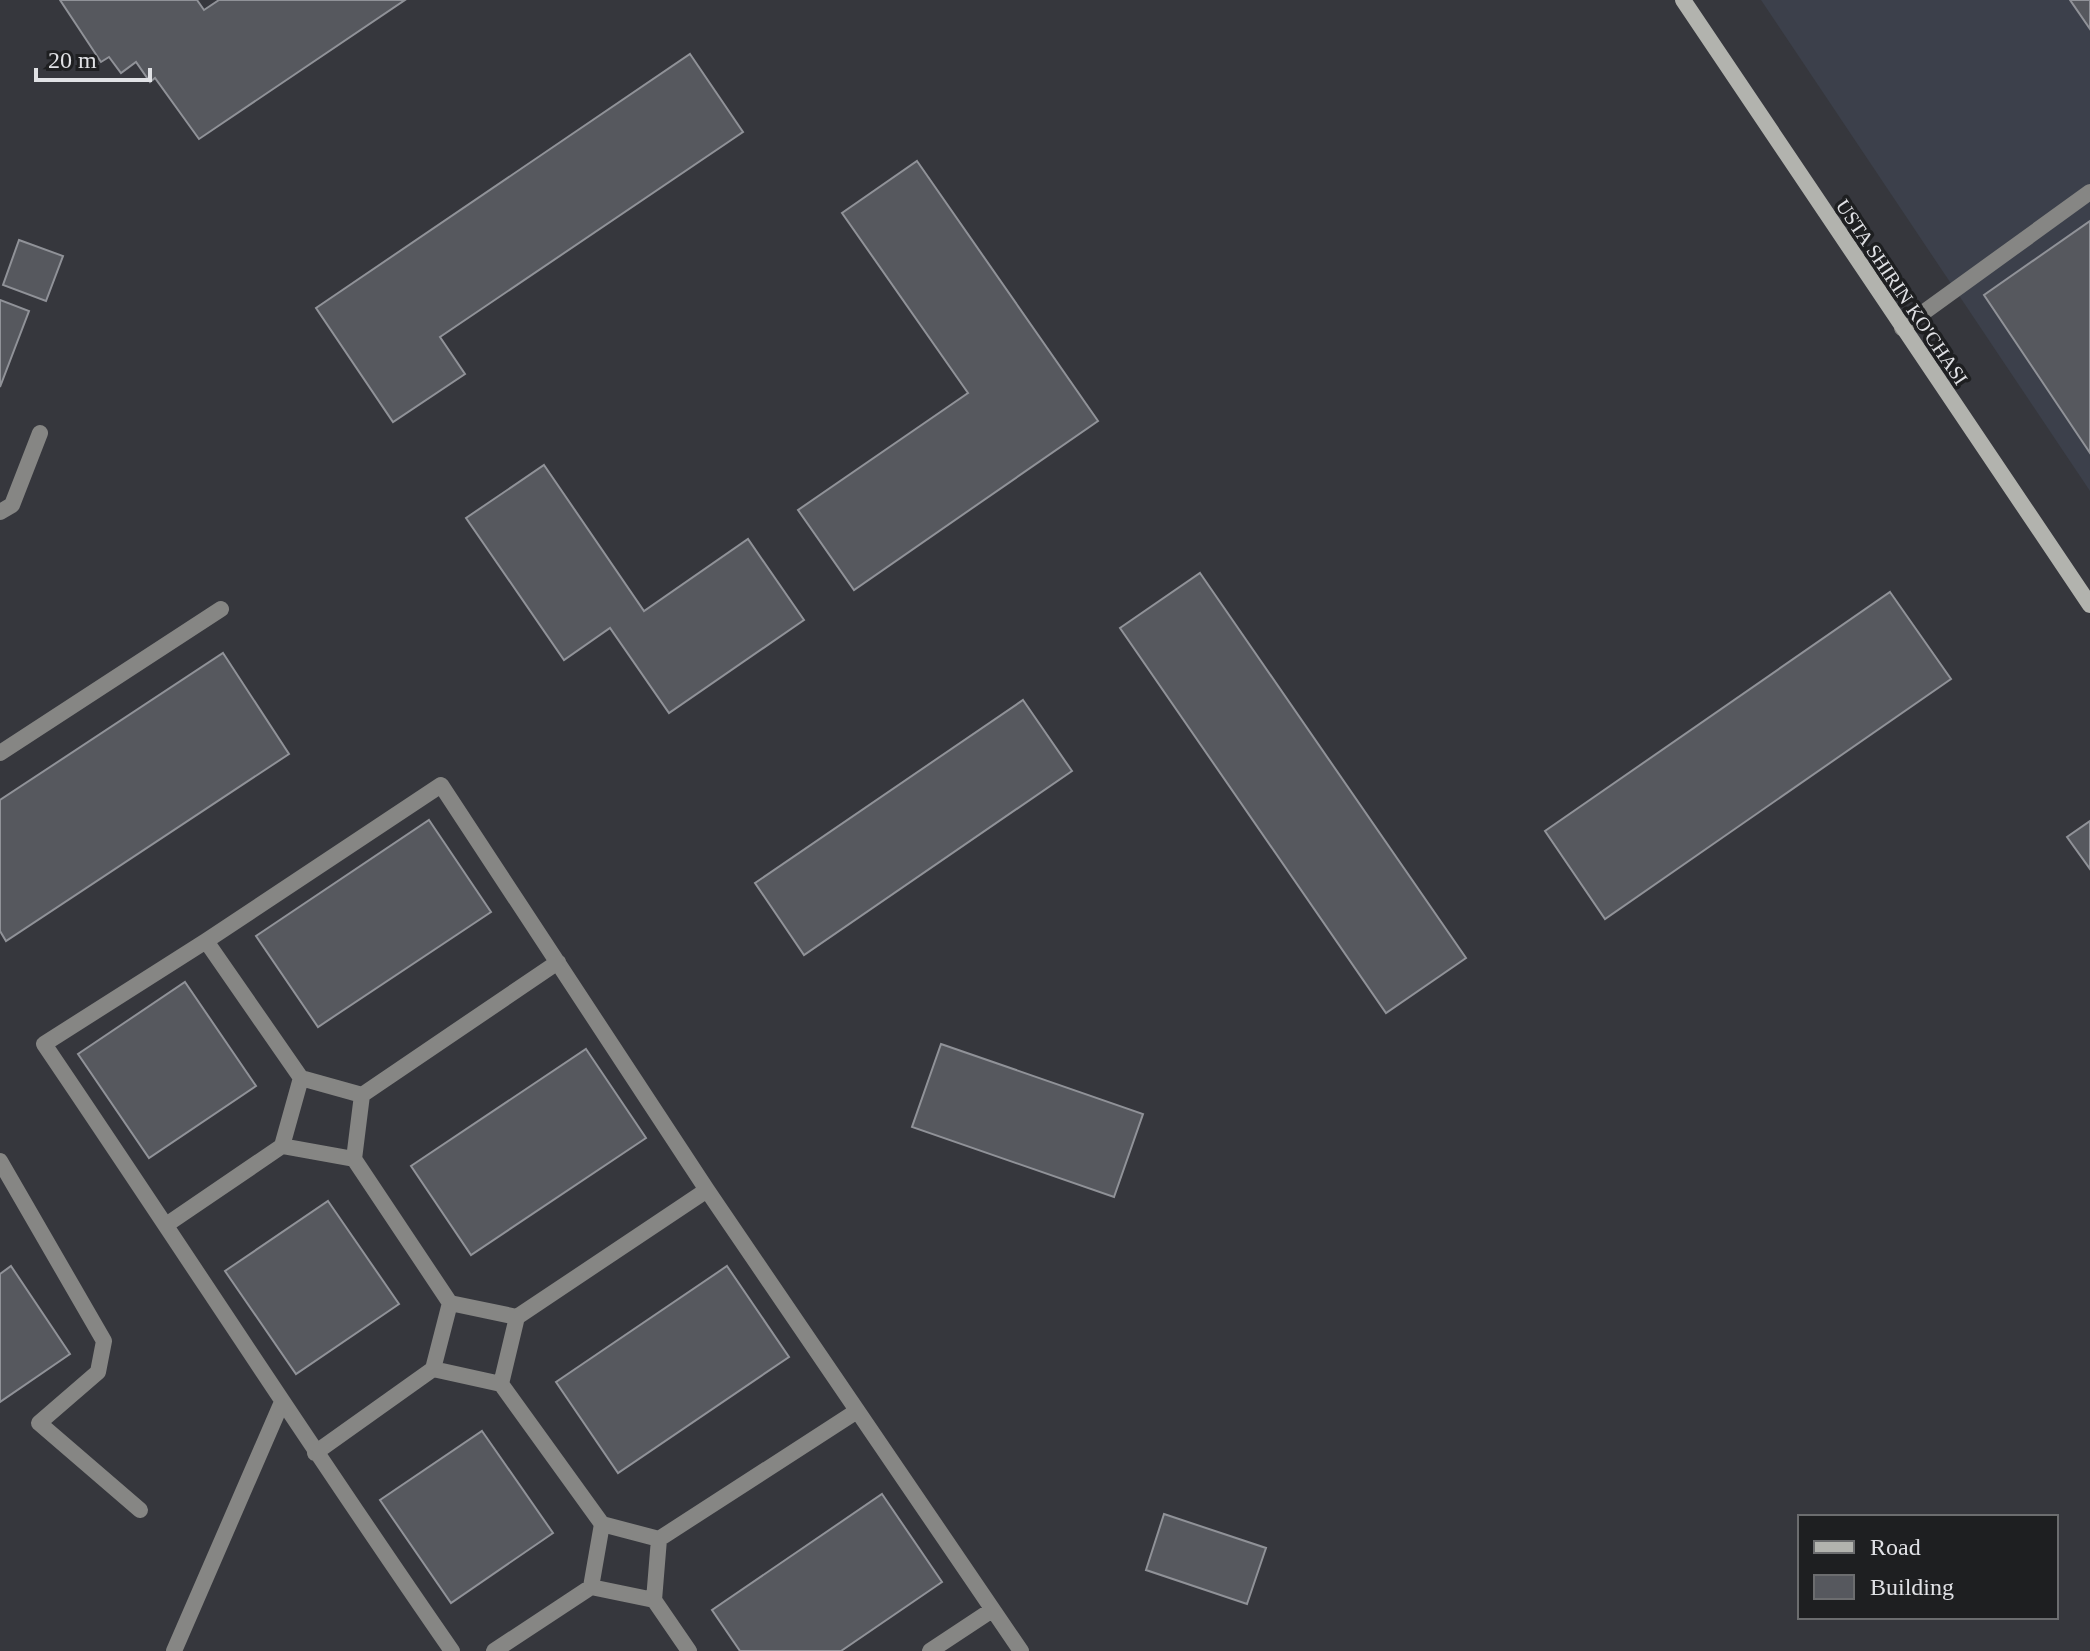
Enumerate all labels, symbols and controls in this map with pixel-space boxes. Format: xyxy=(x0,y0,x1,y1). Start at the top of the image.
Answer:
scale bar xyxy=(36,32,150,82)
text: 20 m xyxy=(48,47,97,73)
street label: USTA SHIRIN KO'CHASI xyxy=(1832,195,1972,389)
legend xyxy=(1798,1515,2058,1619)
text: Road xyxy=(1870,1534,1921,1560)
text: Building xyxy=(1870,1574,1954,1600)

